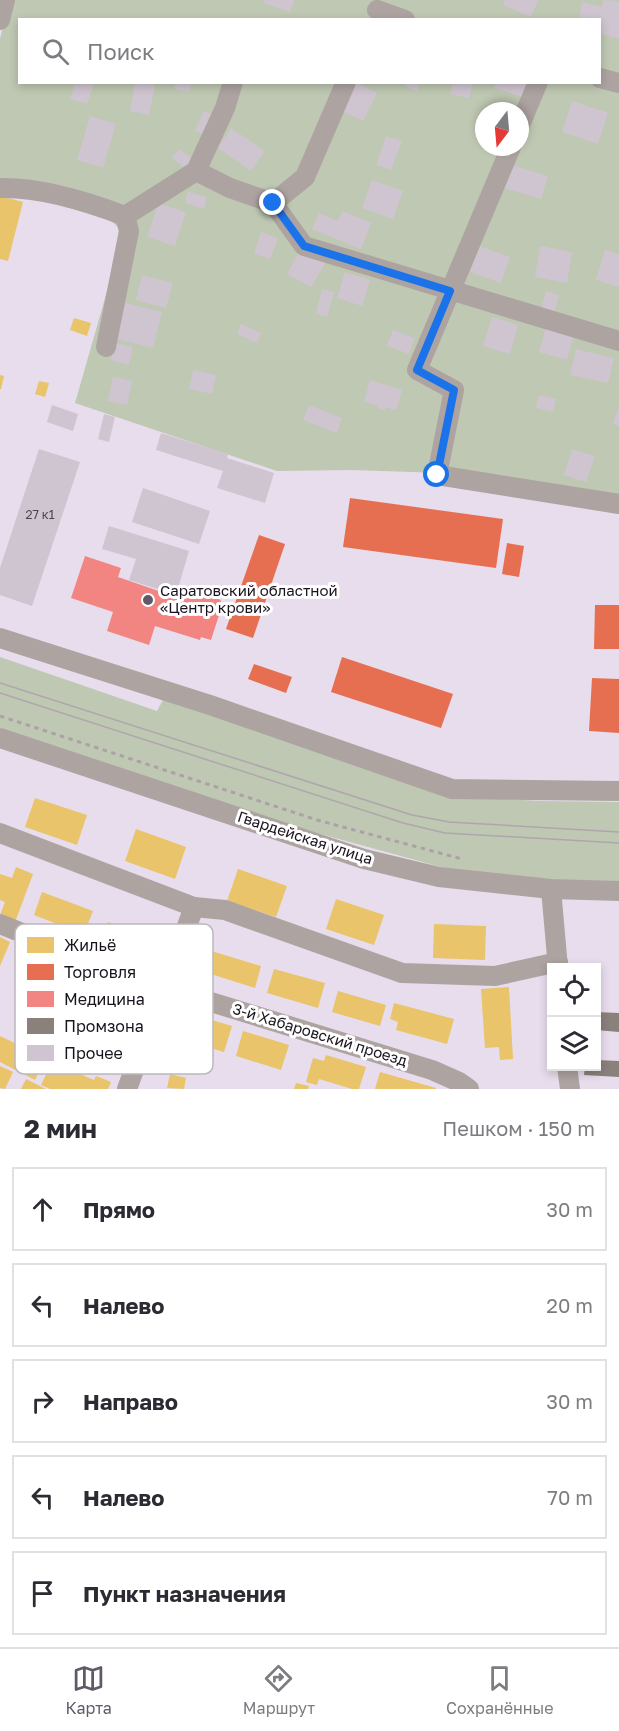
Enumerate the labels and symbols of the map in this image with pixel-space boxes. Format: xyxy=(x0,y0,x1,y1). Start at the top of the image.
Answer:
north arrow xyxy=(475,102,529,156)
route end xyxy=(259,189,285,215)
route start xyxy=(423,461,449,487)
house number: 27 к1 xyxy=(25,507,55,522)
place label: Саратовский областной «Центр крови» xyxy=(160,581,338,616)
marker: Саратовский областной «Центр крови» xyxy=(141,593,155,607)
street label: Гвардейская улица xyxy=(235,807,375,867)
legend xyxy=(15,924,213,1074)
text: Жильё xyxy=(64,935,116,955)
text: Торговля xyxy=(64,962,136,982)
text: Медицина xyxy=(64,989,145,1009)
street label: 3-й Хабаровский проезд xyxy=(231,999,410,1069)
text: Промзона xyxy=(64,1016,144,1036)
text: Прочее xyxy=(64,1043,123,1063)

